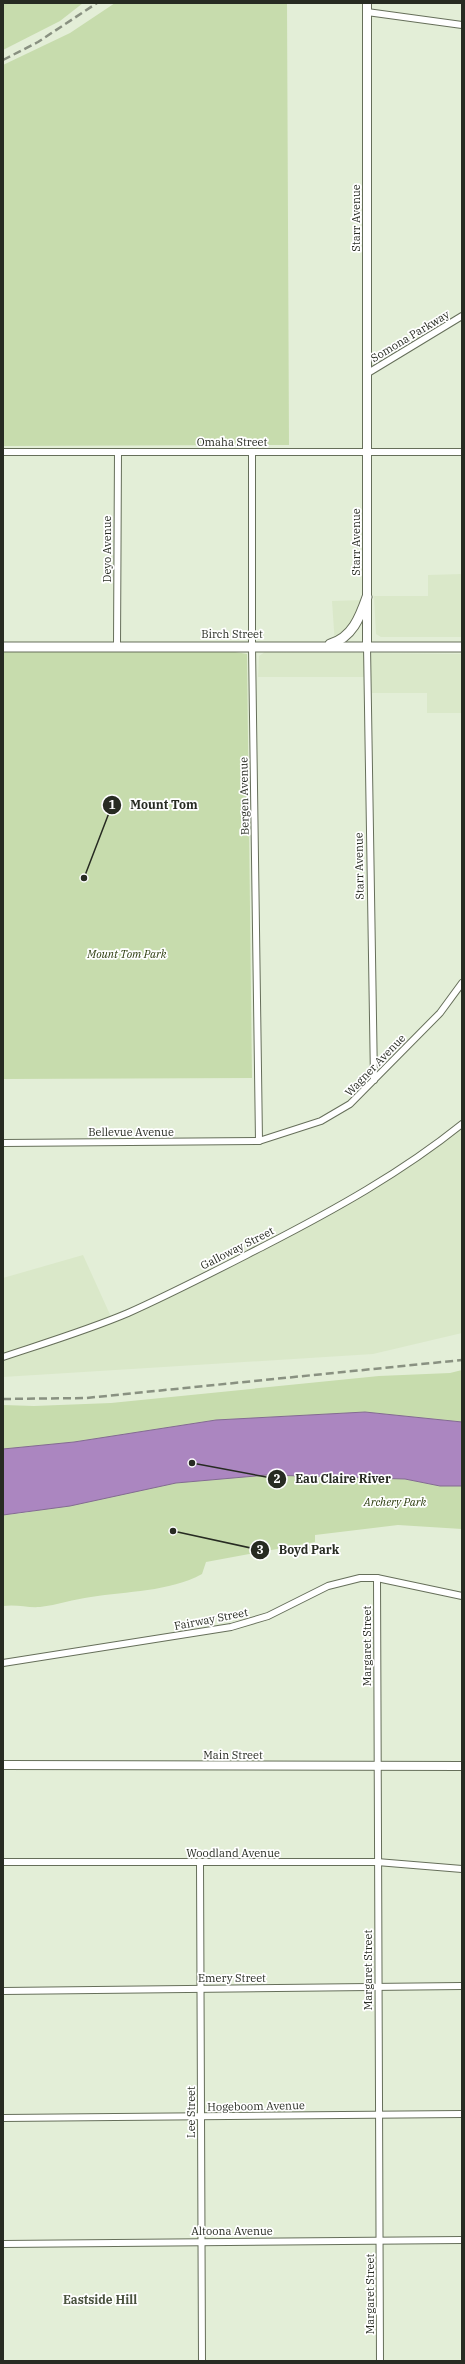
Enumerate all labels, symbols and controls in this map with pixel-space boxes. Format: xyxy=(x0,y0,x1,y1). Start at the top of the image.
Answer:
street label: Starr Avenue xyxy=(349,184,363,252)
street label: Somona Parkway xyxy=(368,307,452,365)
street label: Omaha Street xyxy=(197,435,267,449)
street label: Starr Avenue xyxy=(349,508,363,576)
street label: Deyo Avenue xyxy=(100,516,114,582)
street label: Birch Street xyxy=(201,627,263,641)
street label: Bergen Avenue xyxy=(236,757,252,835)
callout: Mount Tom xyxy=(102,793,206,817)
text: 1 xyxy=(108,797,116,812)
text: Mount Tom xyxy=(130,797,198,812)
street label: Starr Avenue xyxy=(351,832,367,900)
park label: Mount Tom Park xyxy=(86,947,167,961)
street label: Wagner Avenue xyxy=(342,1031,408,1099)
street label: Bellevue Avenue xyxy=(88,1125,174,1139)
street label: Galloway Street xyxy=(198,1223,276,1273)
callout: Eau Claire River xyxy=(267,1467,399,1491)
text: 2 xyxy=(273,1471,281,1486)
text: Eau Claire River xyxy=(295,1471,391,1486)
park label: Archery Park xyxy=(363,1495,426,1509)
callout: Boyd Park xyxy=(250,1538,347,1562)
text: 3 xyxy=(256,1542,264,1557)
text: Boyd Park xyxy=(279,1542,340,1557)
street label: Fairway Street xyxy=(173,1605,249,1633)
street label: Margaret Street xyxy=(360,1606,374,1686)
street label: Main Street xyxy=(203,1748,263,1762)
street label: Woodland Avenue xyxy=(186,1846,280,1860)
street label: Margaret Street xyxy=(361,1930,375,2010)
street label: Emery Street xyxy=(198,1971,266,1985)
street label: Lee Street xyxy=(184,2086,198,2138)
street label: Hogeboom Avenue xyxy=(207,2098,305,2114)
street label: Altoona Avenue xyxy=(191,2224,273,2238)
street label: Margaret Street xyxy=(363,2254,377,2334)
district label: Eastside Hill xyxy=(63,2292,137,2307)

